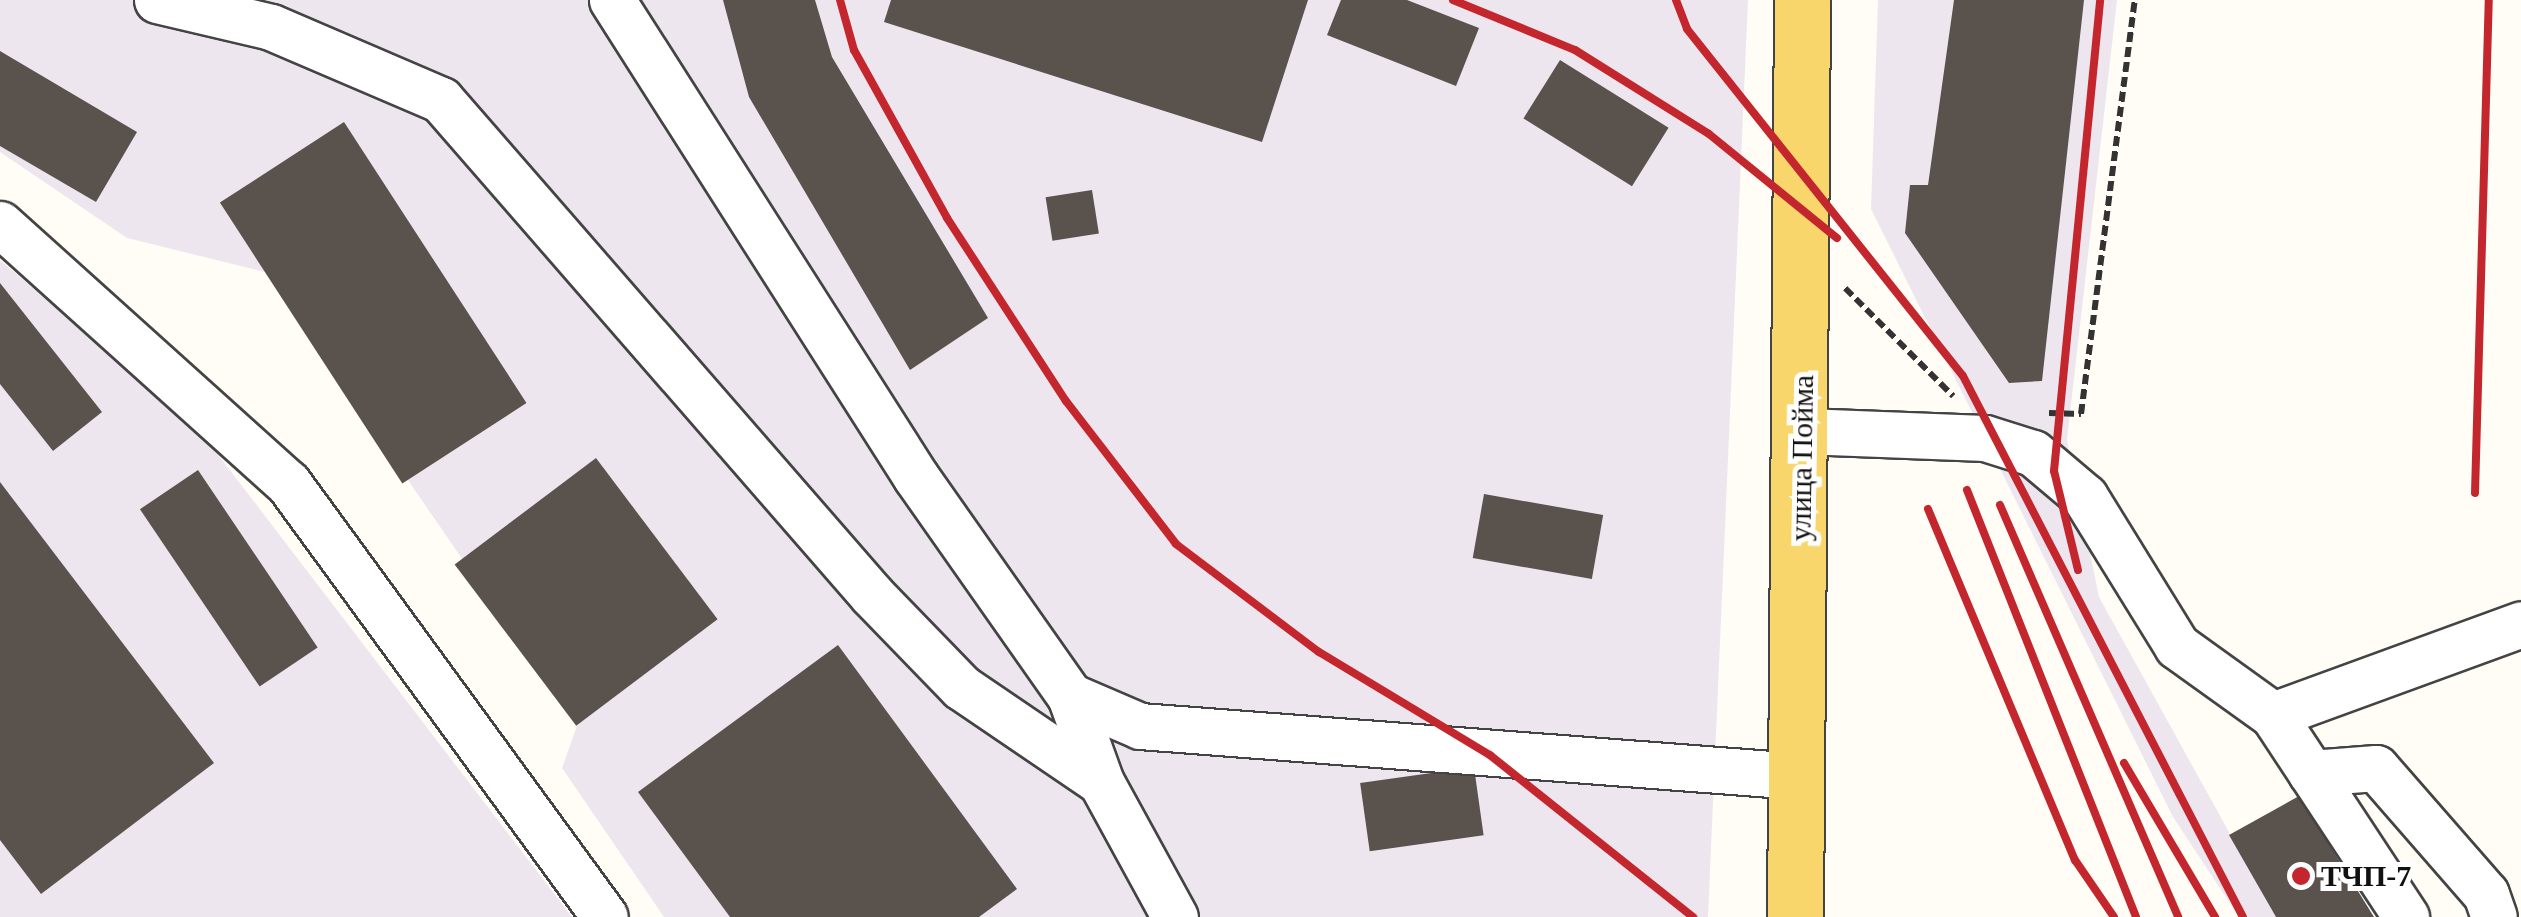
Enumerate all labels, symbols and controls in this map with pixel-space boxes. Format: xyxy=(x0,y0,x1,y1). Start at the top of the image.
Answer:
street label: улица Пойма xyxy=(1783,375,1821,541)
place label: ТЧП-7 xyxy=(2321,858,2411,894)
marker: ТЧП-7 xyxy=(2290,865,2312,887)

